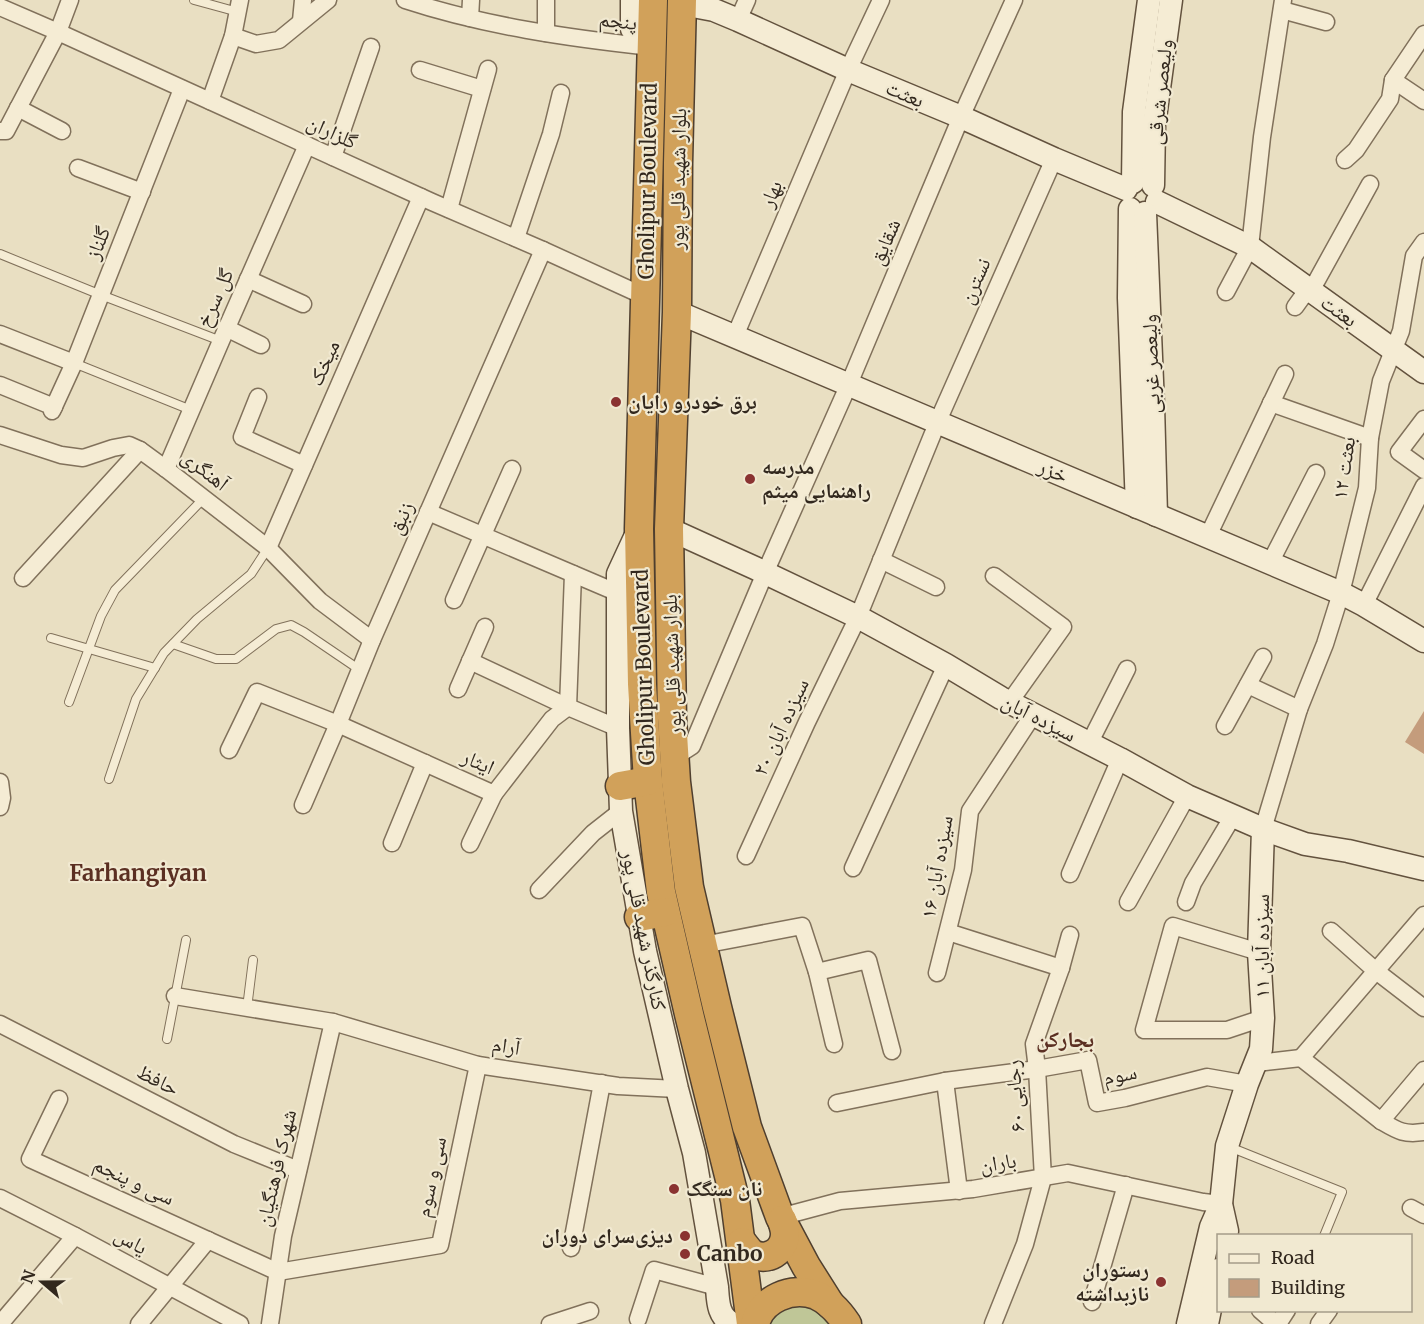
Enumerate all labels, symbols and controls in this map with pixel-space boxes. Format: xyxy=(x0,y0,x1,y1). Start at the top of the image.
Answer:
street label: پنجم xyxy=(597,5,639,37)
street label: ولیعصر شرقی xyxy=(1141,38,1178,146)
street label: بعثت xyxy=(882,73,929,114)
street label: Gholipur Boulevard xyxy=(632,82,663,280)
street label: گلزاران xyxy=(303,108,362,155)
street label: بلوار شهید قلی پور xyxy=(663,108,692,251)
street label: بهار xyxy=(752,176,788,213)
street label: شقایق xyxy=(863,214,906,269)
street label: گلناز xyxy=(78,222,116,264)
street label: نسترن xyxy=(952,253,997,308)
street label: گل سرخ xyxy=(190,264,240,332)
street label: بعثت xyxy=(1315,288,1363,333)
street label: ولیعصر غربی xyxy=(1135,314,1166,414)
street label: میخک xyxy=(302,336,346,390)
place label: برق خودرو رایان xyxy=(628,388,757,415)
marker: برق خودرو رایان xyxy=(609,395,623,409)
street label: بعثت ۱۲ xyxy=(1326,435,1361,501)
street label: آهنگری xyxy=(176,443,235,497)
street label: خزر xyxy=(1033,452,1072,489)
place label: مدرسه راهنمایی میثم xyxy=(762,453,871,505)
marker: مدرسه راهنمایی میثم xyxy=(743,472,757,486)
street label: زنبق xyxy=(381,497,420,539)
street label: Gholipur Boulevard xyxy=(627,568,660,766)
street label: بلوار شهید قلی پور xyxy=(656,594,687,737)
street label: سیزده آبان ۲۰ xyxy=(746,674,815,780)
street label: سیزده آبان xyxy=(997,687,1081,748)
street label: ایثار xyxy=(457,742,499,781)
street label: سیزده آبان ۱۶ xyxy=(914,813,959,921)
street label: کنارگذر شهید قلی پور xyxy=(616,846,673,1013)
district label: Farhangiyan xyxy=(69,859,207,887)
street label: سیزده آبان ۱۱ xyxy=(1248,894,1275,998)
district label: بجارکن xyxy=(1036,1025,1094,1053)
street label: آرام xyxy=(490,1030,523,1062)
street label: حافظ xyxy=(133,1058,184,1102)
street label: سوم xyxy=(1100,1058,1140,1092)
street label: رجایی ۶۰ xyxy=(999,1059,1030,1133)
street label: شهرک فرهنگیان xyxy=(249,1107,302,1229)
street label: سی و سوم xyxy=(409,1134,453,1220)
street label: باران xyxy=(978,1146,1018,1179)
street label: سی و پنجم xyxy=(89,1150,179,1212)
place label: نان سنگک xyxy=(686,1175,762,1202)
marker: نان سنگک xyxy=(667,1182,681,1196)
street label: یاس xyxy=(110,1221,153,1261)
place label: دیزی‌سرای دوران xyxy=(542,1222,673,1249)
marker: دیزی‌سرای دوران xyxy=(678,1229,692,1243)
legend xyxy=(1217,1234,1412,1312)
place label: Canbo xyxy=(697,1240,763,1267)
text: Road xyxy=(1271,1246,1315,1269)
marker: Canbo xyxy=(678,1247,692,1261)
north arrow xyxy=(12,1252,72,1312)
place label: رستوران نازبداشته xyxy=(1075,1256,1149,1307)
text: N xyxy=(16,1267,40,1286)
marker: رستوران نازبداشته xyxy=(1154,1275,1168,1289)
text: Building xyxy=(1271,1276,1345,1299)

